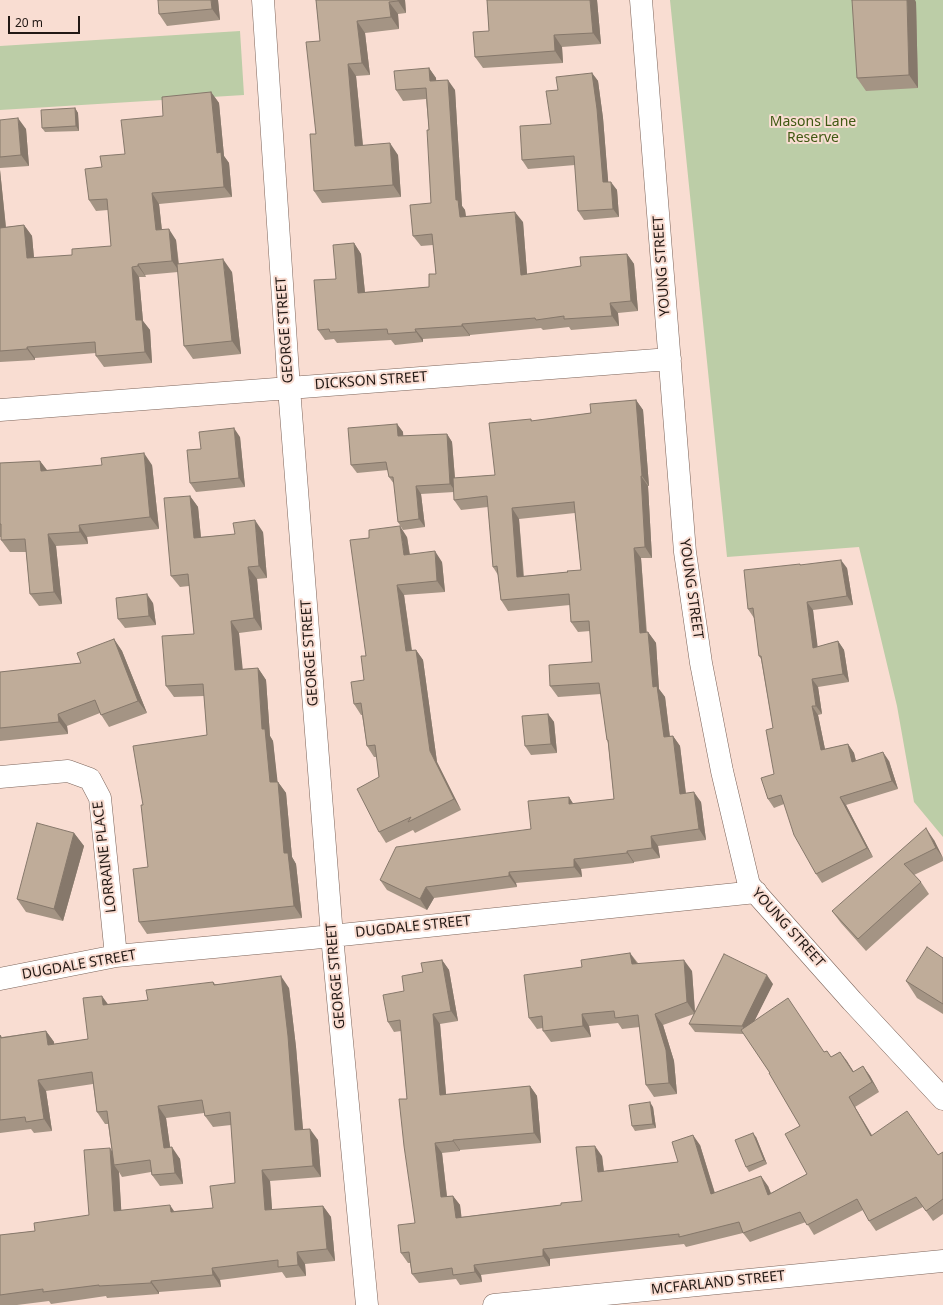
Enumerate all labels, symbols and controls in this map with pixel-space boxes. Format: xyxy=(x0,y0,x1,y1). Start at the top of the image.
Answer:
scale bar xyxy=(10,8,82,34)
text: 20 m xyxy=(15,14,43,31)
park label: Masons Lane Reserve xyxy=(770,114,856,146)
street label: YOUNG STREET xyxy=(650,215,674,317)
street label: GEORGE STREET xyxy=(273,276,297,384)
street label: DICKSON STREET xyxy=(314,369,428,393)
street label: YOUNG STREET xyxy=(676,538,706,640)
street label: GEORGE STREET xyxy=(298,599,322,707)
street label: LORRAINE PLACE xyxy=(90,800,120,914)
street label: YOUNG STREET xyxy=(748,885,828,971)
street label: DUGDALE STREET xyxy=(355,913,471,941)
street label: GEORGE STREET xyxy=(323,922,349,1030)
street label: DUGDALE STREET xyxy=(21,947,137,983)
street label: MCFARLAND STREET xyxy=(650,1268,786,1298)

